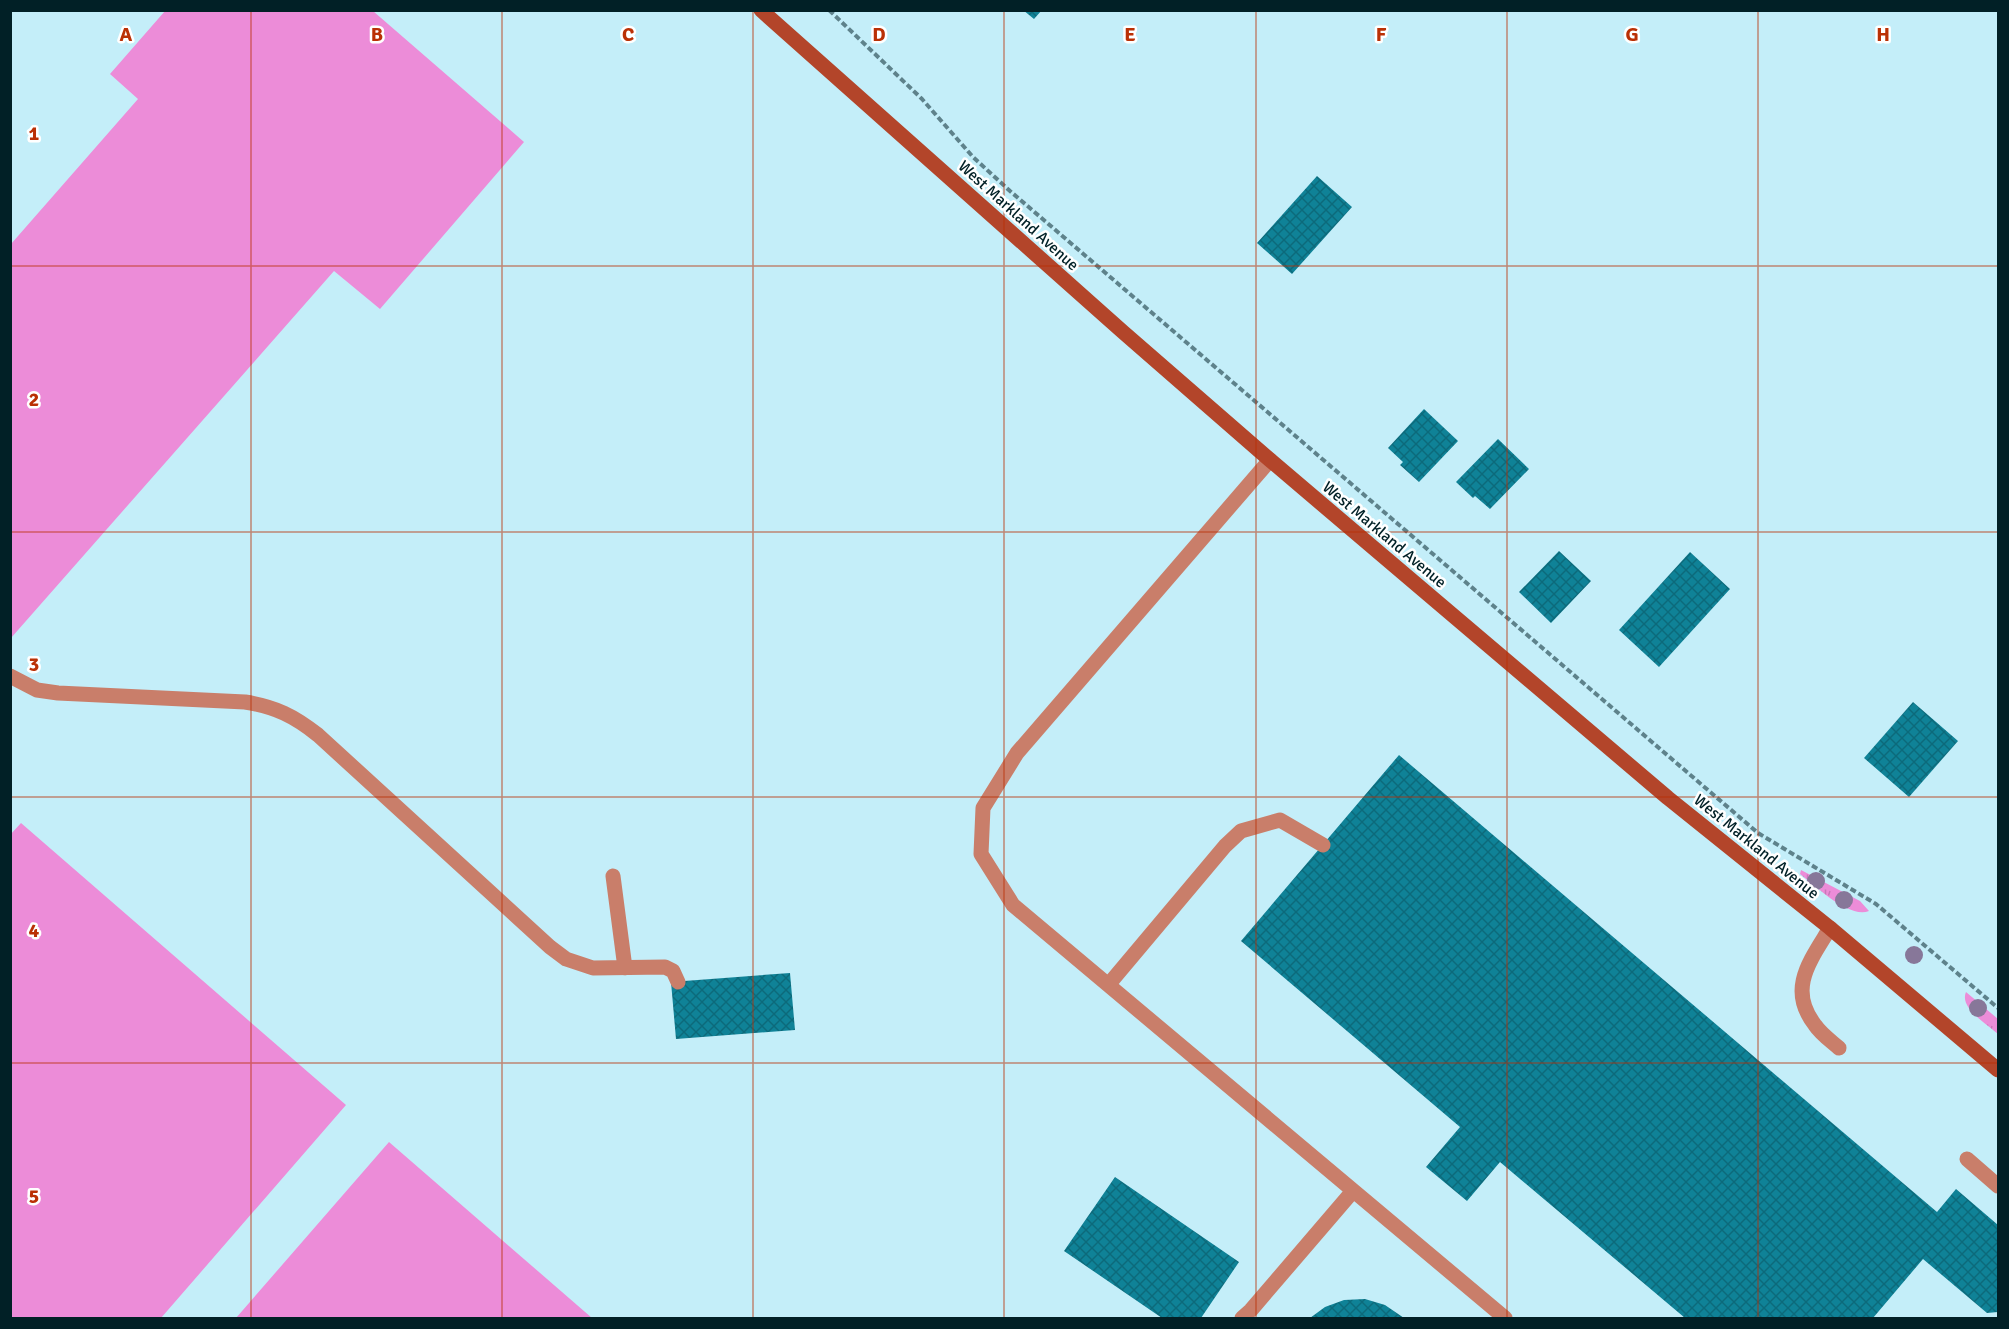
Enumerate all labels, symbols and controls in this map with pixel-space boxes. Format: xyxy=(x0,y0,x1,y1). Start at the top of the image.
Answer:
text: A xyxy=(120,22,133,47)
text: B xyxy=(371,22,383,47)
text: C xyxy=(622,22,634,47)
text: D xyxy=(872,22,886,47)
text: E xyxy=(1124,22,1136,47)
text: F xyxy=(1376,22,1387,47)
text: G xyxy=(1625,22,1639,47)
text: H xyxy=(1876,22,1890,47)
text: 1 xyxy=(29,121,40,146)
street label: West Markland Avenue xyxy=(954,156,1083,275)
text: 2 xyxy=(29,387,39,412)
street label: West Markland Avenue xyxy=(1318,477,1450,592)
text: 3 xyxy=(29,652,39,677)
street label: West Markland Avenue xyxy=(1690,790,1823,903)
text: 4 xyxy=(29,918,40,943)
text: 5 xyxy=(29,1184,39,1209)

